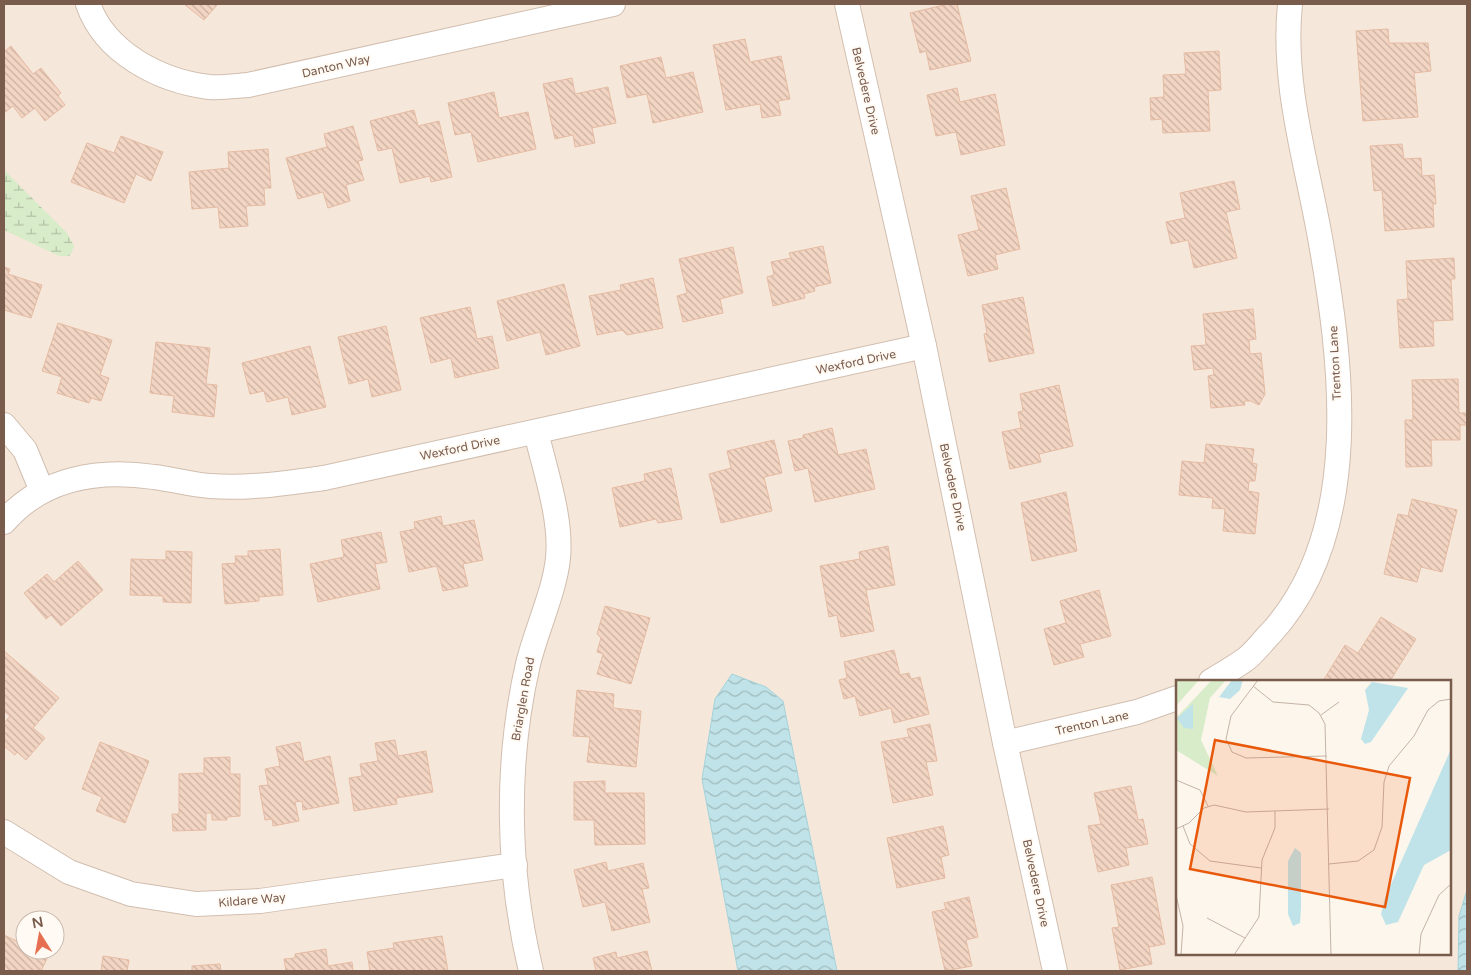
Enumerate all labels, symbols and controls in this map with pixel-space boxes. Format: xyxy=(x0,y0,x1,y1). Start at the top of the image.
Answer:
street label: Belvedere Drive xyxy=(849,46,883,136)
street label: Danton Way xyxy=(300,51,372,81)
street label: Trenton Lane xyxy=(1326,325,1344,401)
street label: Wexford Drive xyxy=(815,347,897,377)
street label: Wexford Drive xyxy=(419,433,501,463)
street label: Belvedere Drive xyxy=(937,442,969,532)
street label: Briarglen Road xyxy=(509,656,537,742)
inset map xyxy=(1176,680,1451,955)
street label: Trenton Lane xyxy=(1054,708,1130,738)
street label: Belvedere Drive xyxy=(1020,838,1052,928)
street label: Kildare Way xyxy=(218,890,287,910)
north arrow xyxy=(15,910,65,960)
text: N xyxy=(30,913,45,932)

